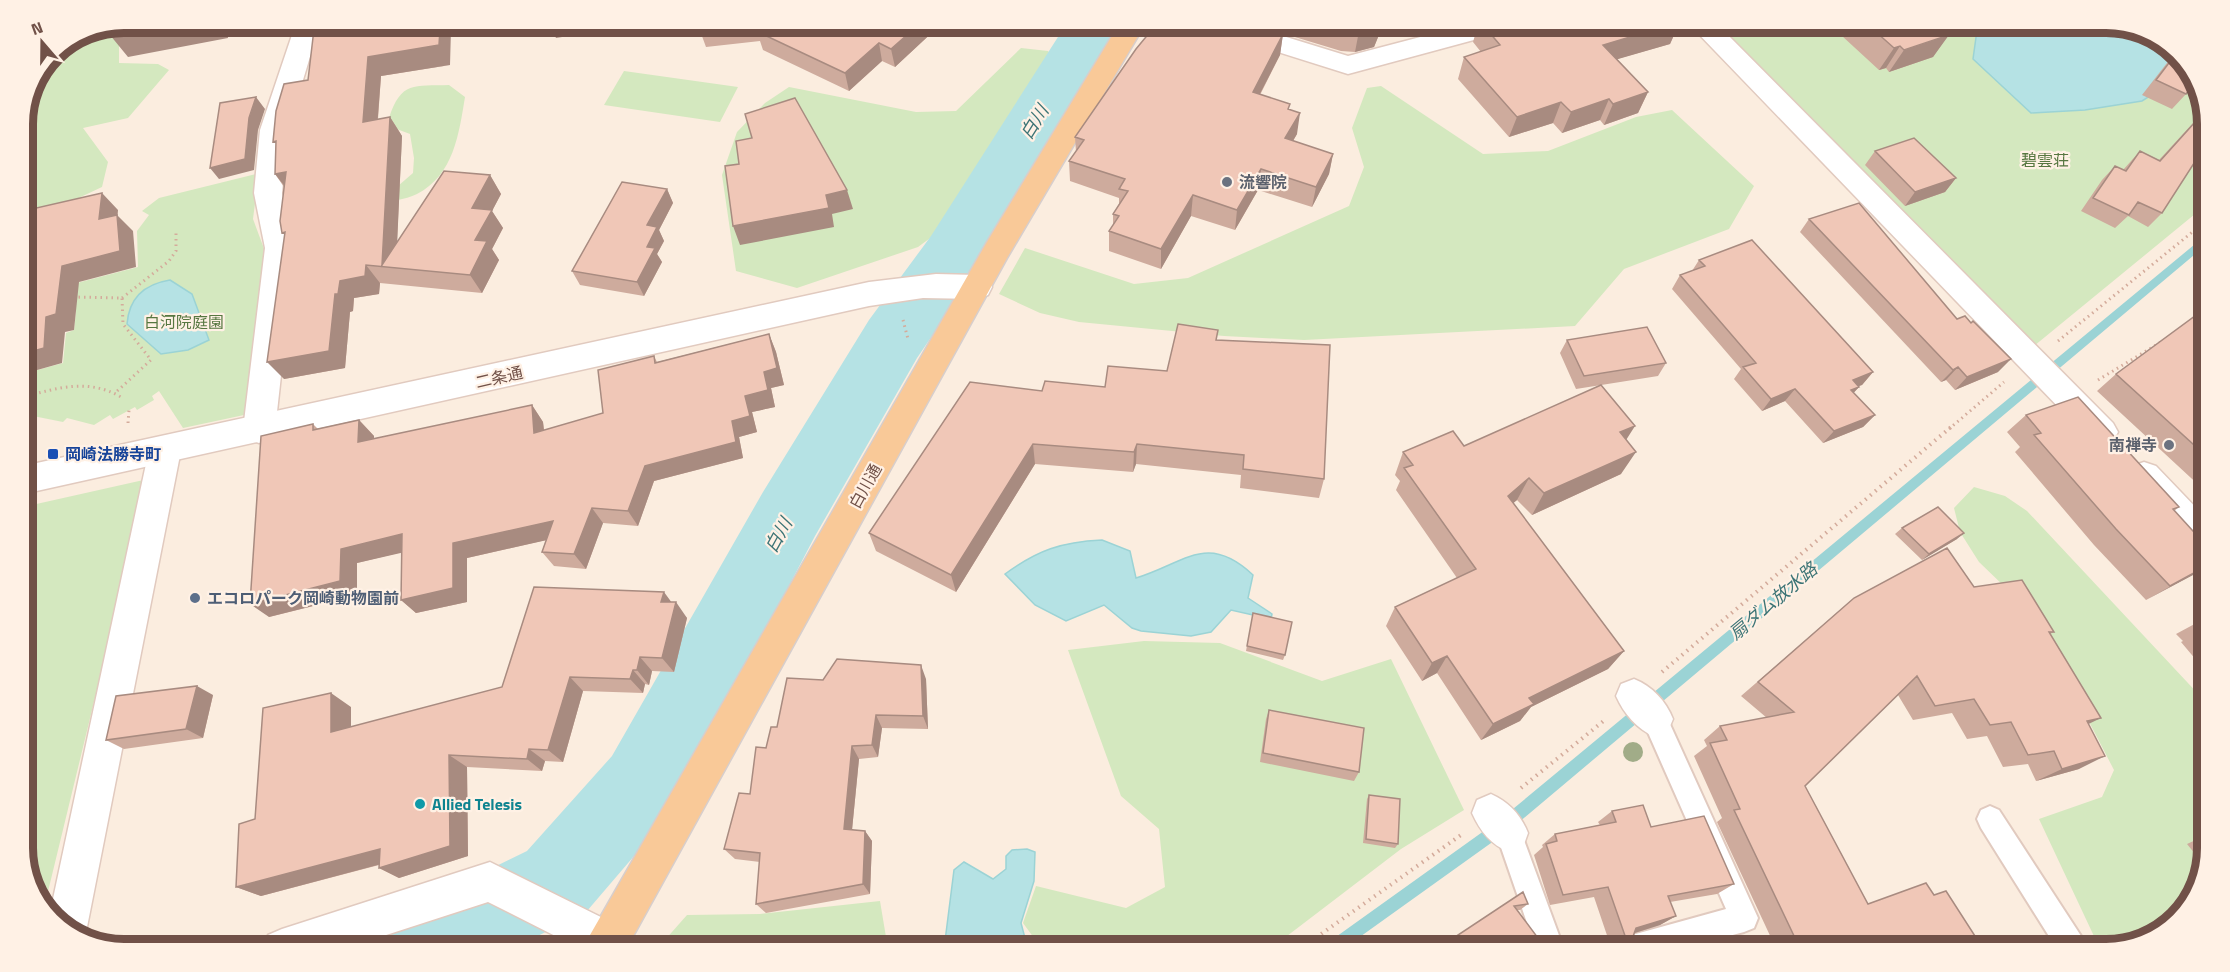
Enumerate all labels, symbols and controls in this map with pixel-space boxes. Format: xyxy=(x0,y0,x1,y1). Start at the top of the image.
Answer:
north arrow xyxy=(12,12,72,72)
text: N xyxy=(28,15,46,41)
water label: 白川 xyxy=(1013,98,1056,144)
park label: 碧雲荘 xyxy=(2021,148,2069,172)
place label: 流響院 xyxy=(1239,170,1287,194)
marker: 流響院 xyxy=(1220,175,1234,189)
park label: 白河院庭園 xyxy=(144,310,224,334)
street label: 二条通 xyxy=(473,360,525,394)
place label: 南禅寺 xyxy=(2109,433,2157,457)
marker: 南禅寺 xyxy=(2162,438,2176,452)
place label: 岡崎法勝寺町 xyxy=(65,442,161,466)
marker: 岡崎法勝寺町 xyxy=(46,447,60,461)
street label: 白川通 xyxy=(843,459,887,513)
water label: 白川 xyxy=(757,511,800,557)
water label: 扇ダム放水路 xyxy=(1723,555,1825,646)
place label: エコロパーク岡崎動物園前 xyxy=(207,586,399,610)
marker: エコロパーク岡崎動物園前 xyxy=(188,591,202,605)
place label: Allied Telesis xyxy=(432,792,522,816)
marker: Allied Telesis xyxy=(413,797,427,811)

